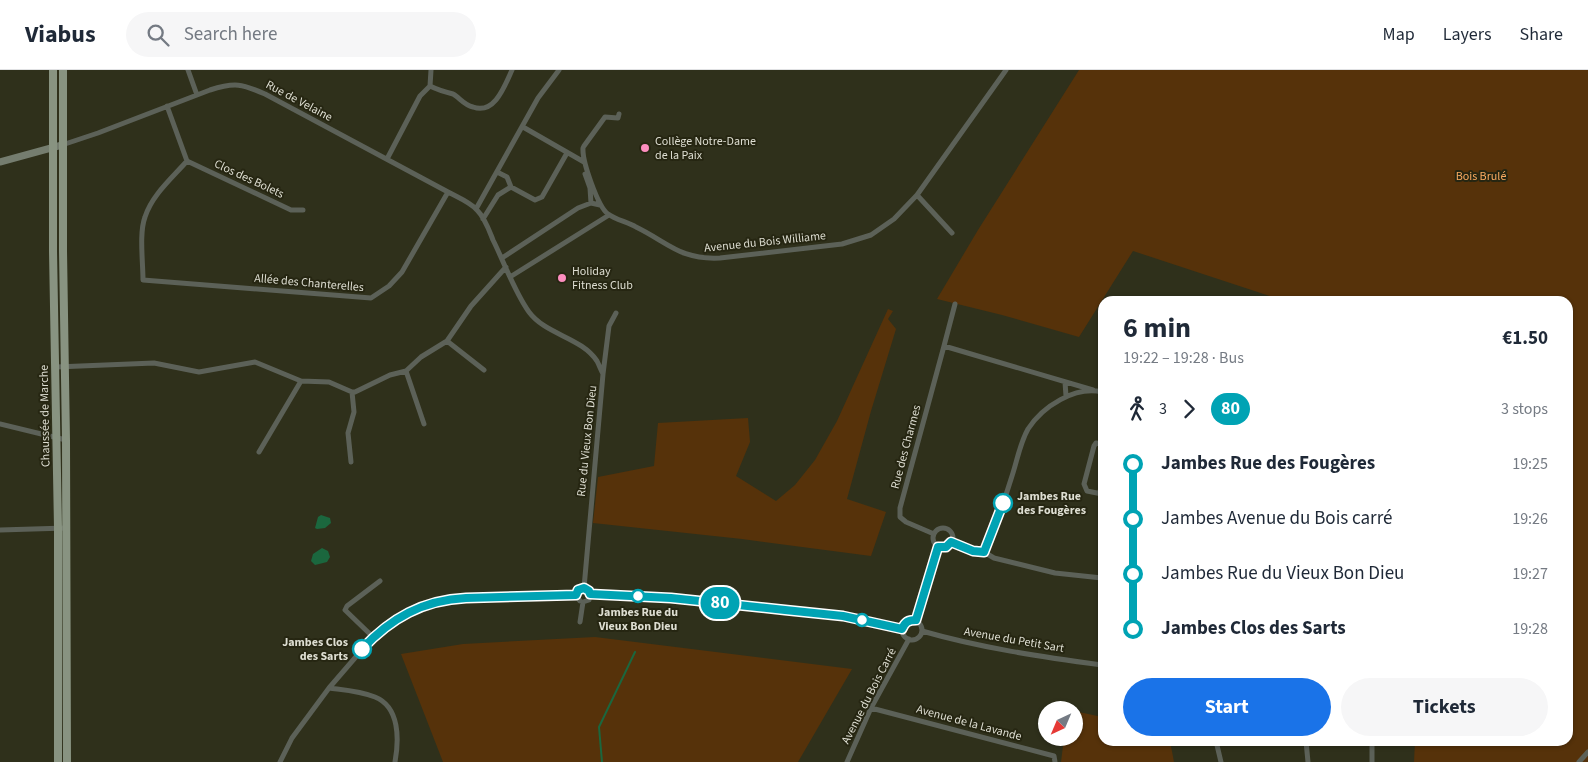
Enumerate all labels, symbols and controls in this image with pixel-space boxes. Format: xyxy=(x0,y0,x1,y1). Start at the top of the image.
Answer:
search box xyxy=(126,12,476,57)
text: Viabus xyxy=(25,17,96,52)
icon: search xyxy=(144,21,172,49)
text: Search here xyxy=(184,21,277,48)
text: Map xyxy=(1383,22,1415,47)
text: Layers xyxy=(1443,22,1492,47)
text: Share xyxy=(1520,22,1563,47)
street label: Rue de Velaine xyxy=(263,76,335,126)
place label: Collège Notre-Dame de la Paix xyxy=(655,133,756,164)
marker: Collège Notre-Dame de la Paix xyxy=(639,142,651,154)
street label: Clos des Bolets xyxy=(211,155,287,203)
park label: Bois Brulé xyxy=(1456,168,1506,185)
street label: Avenue du Bois Williame xyxy=(703,227,827,257)
place label: Holiday Fitness Club xyxy=(572,263,633,294)
street label: Allée des Chanterelles xyxy=(254,270,364,296)
marker: Holiday Fitness Club xyxy=(556,272,568,284)
text: 6 min xyxy=(1123,308,1191,348)
text: €1.50 xyxy=(1502,325,1548,352)
text: 19:22 – 19:28 · Bus xyxy=(1123,347,1244,369)
street label: Chaussée de Marche xyxy=(36,365,54,467)
street label: Rue du Vieux Bon Dieu xyxy=(573,384,601,498)
icon: walk xyxy=(1123,395,1151,423)
icon: forward xyxy=(1175,395,1203,423)
text: 80 xyxy=(1221,396,1240,421)
text: 3 xyxy=(1159,398,1167,420)
text: 3 stops xyxy=(1501,398,1548,420)
street label: Rue des Charmes xyxy=(887,403,925,491)
text: Jambes Rue des Fougères xyxy=(1161,450,1375,477)
text: 19:25 xyxy=(1512,453,1548,475)
place label: Jambes Rue des Fougères xyxy=(1017,488,1086,519)
marker: Jambes Rue des Fougères xyxy=(993,493,1013,513)
text: Jambes Avenue du Bois carré xyxy=(1161,505,1393,532)
text: 19:26 xyxy=(1512,508,1548,530)
text: Jambes Rue du Vieux Bon Dieu xyxy=(1161,560,1404,587)
text: 19:27 xyxy=(1512,563,1548,585)
line badge: 80 xyxy=(698,587,742,619)
marker: Jambes Rue du Vieux Bon Dieu xyxy=(631,589,645,603)
text: 80 xyxy=(710,590,730,615)
place label: Jambes Rue du Vieux Bon Dieu xyxy=(598,604,678,635)
unlabelled marker xyxy=(855,613,869,627)
text: Jambes Clos des Sarts xyxy=(1161,615,1346,642)
text: 19:28 xyxy=(1512,618,1548,640)
street label: Avenue du Petit Sart xyxy=(963,623,1065,657)
place label: Jambes Clos des Sarts xyxy=(282,634,348,665)
marker: Jambes Clos des Sarts xyxy=(352,639,372,659)
street label: Avenue du Bois Carré xyxy=(837,645,901,747)
button: Start xyxy=(1123,678,1331,736)
button: Tickets xyxy=(1341,678,1548,736)
street label: Avenue de la Lavande xyxy=(914,701,1024,745)
north arrow xyxy=(1038,701,1082,746)
map controls xyxy=(1038,701,1083,746)

